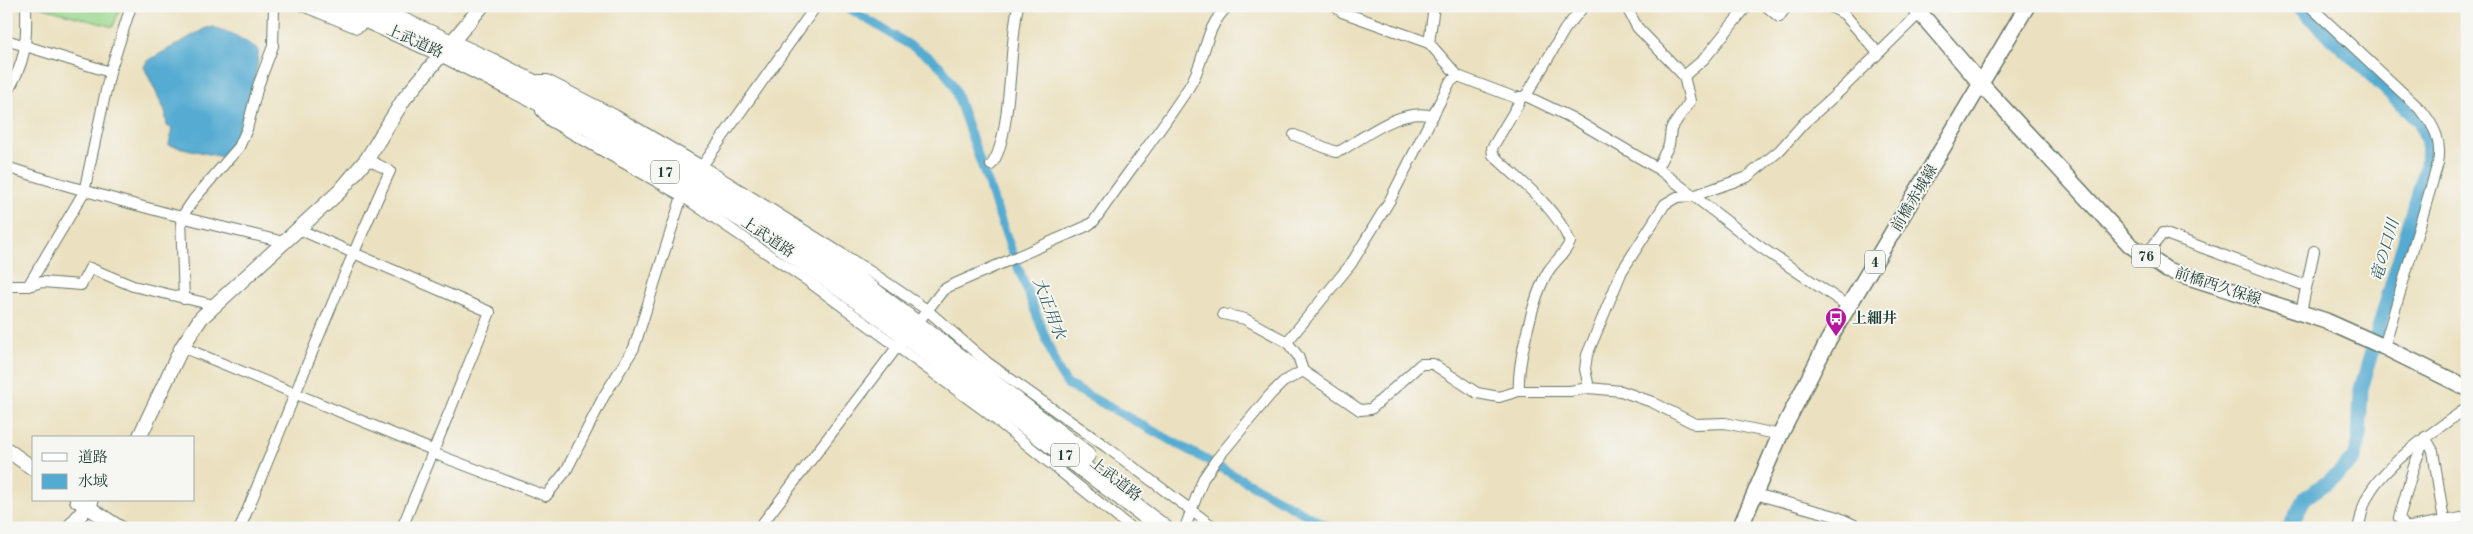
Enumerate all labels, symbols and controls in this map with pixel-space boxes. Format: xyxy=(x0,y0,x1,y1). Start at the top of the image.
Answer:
street label: 上武道路 xyxy=(384,21,446,61)
road number: 17 xyxy=(651,160,679,183)
street label: 前橋赤城線 xyxy=(1888,162,1941,235)
street label: 上武道路 xyxy=(738,214,797,261)
water label: 竜の口川 xyxy=(2367,215,2403,284)
road number: 76 xyxy=(2132,245,2160,268)
road number: 4 xyxy=(1865,250,1885,274)
street label: 前橋西久保線 xyxy=(2172,264,2263,308)
water label: 大正用水 xyxy=(1029,275,1070,343)
bus stop icon: 上細井 xyxy=(1824,306,1848,337)
place label: 上細井 xyxy=(1852,310,1897,327)
legend xyxy=(32,436,195,502)
road number: 17 xyxy=(1051,444,1079,466)
text: 道路 xyxy=(78,449,108,466)
street label: 上武道路 xyxy=(1087,454,1145,505)
text: 水域 xyxy=(78,473,108,490)

